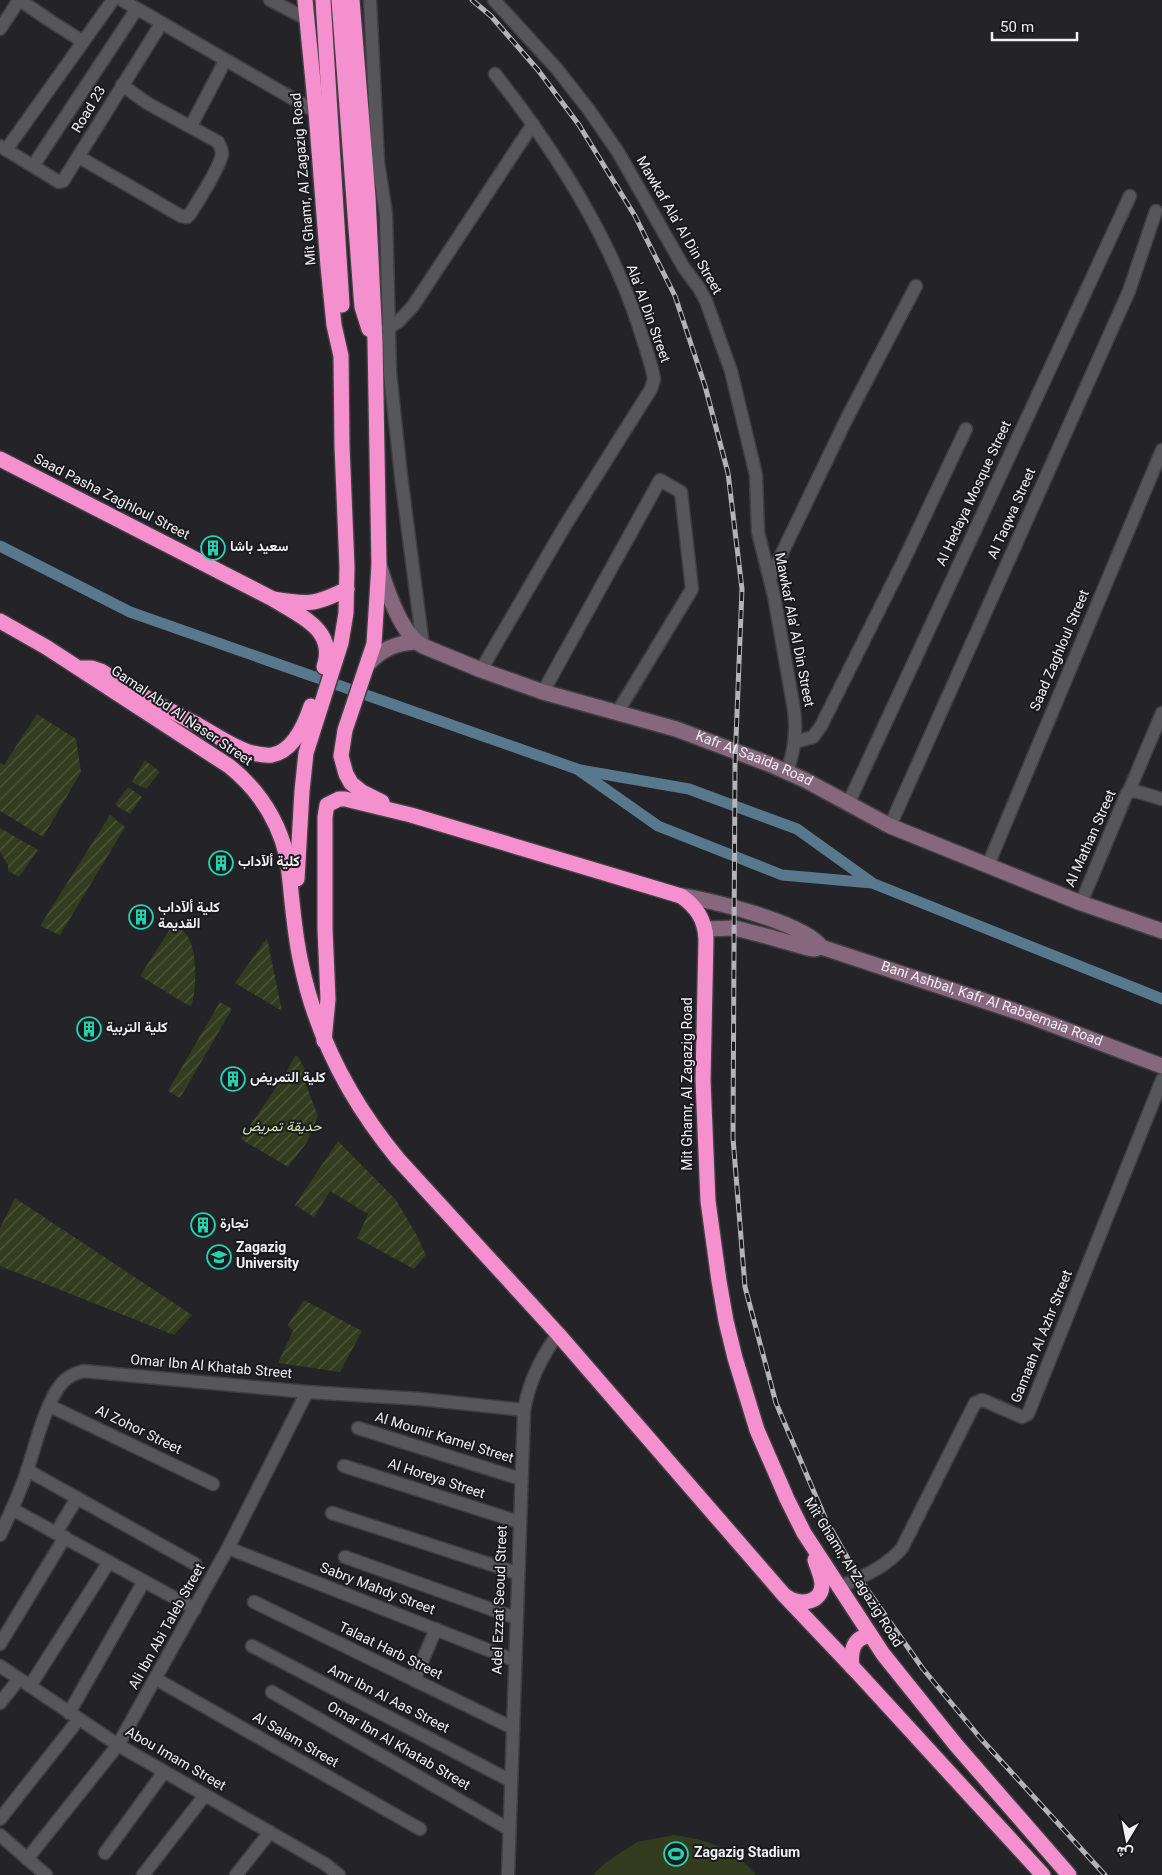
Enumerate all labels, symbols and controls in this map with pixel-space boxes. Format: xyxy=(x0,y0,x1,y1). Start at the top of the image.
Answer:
scale bar xyxy=(992,10,1077,42)
text: 50 m xyxy=(1000,17,1034,40)
street label: Road 23 xyxy=(67,82,113,138)
street label: Mit Ghamr, Al Zagazig Road xyxy=(286,92,324,266)
street label: Mawkaf Ala' Al Din Street xyxy=(629,153,727,300)
street label: Ala' Al Din Street xyxy=(619,262,675,367)
street label: Al Hedaya Mosque Street xyxy=(932,417,1019,570)
street label: Saad Pasha Zaghloul Street xyxy=(29,449,193,547)
street label: Al Taqwa Street xyxy=(983,464,1043,563)
building icon: سعيد باشا xyxy=(200,535,226,561)
place label: سعيد باشا xyxy=(230,537,289,559)
street label: Mawkaf Ala' Al Din Street xyxy=(767,551,819,710)
street label: Saad Zaghloul Street xyxy=(1025,586,1097,715)
street label: Gamal Abd Al Naser Street xyxy=(106,661,257,773)
street label: Kafr Al Saaida Road xyxy=(692,726,816,793)
street label: Al Mathan Street xyxy=(1061,786,1123,891)
building icon: كلية ألآداب xyxy=(208,850,234,876)
place label: كلية ألآداب xyxy=(238,852,300,874)
place label: كلية ألآداب القديمة xyxy=(158,898,220,936)
building icon: كلية ألآداب القديمة xyxy=(128,904,154,930)
street label: Bani Ashbal, Kafr Al Rabaemaia Road xyxy=(878,956,1105,1053)
street label: Mit Ghamr, Al Zagazig Road xyxy=(678,997,700,1171)
building icon: كلية التربية xyxy=(76,1016,102,1042)
place label: كلية التربية xyxy=(106,1018,168,1040)
building icon: كلية التمريض xyxy=(220,1066,246,1092)
place label: كلية التمريض xyxy=(250,1068,326,1090)
park label: حديقة تمريض xyxy=(242,1117,322,1139)
building icon: تجارة xyxy=(190,1212,216,1238)
place label: تجارة xyxy=(220,1214,249,1236)
place label: Zagazig University xyxy=(236,1238,300,1276)
school or university icon: Zagazig University xyxy=(206,1244,232,1270)
street label: Gamaah Al Azhr Street xyxy=(1006,1267,1080,1407)
street label: Omar Ibn Al Khatab Street xyxy=(129,1350,293,1386)
street label: Al Zohor Street xyxy=(91,1401,185,1462)
street label: Al Mounir Kamel Street xyxy=(372,1407,516,1471)
street label: Al Horeya Street xyxy=(385,1454,488,1506)
street label: Mit Ghamr, Al Zagazig Road xyxy=(797,1494,907,1652)
street label: Adel Ezzat Seoud Street xyxy=(487,1525,515,1675)
street label: Sabry Mahdy Street xyxy=(316,1558,438,1622)
street label: Ali Ibn Abi Taleb Street xyxy=(124,1559,212,1694)
street label: Talaat Harb Street xyxy=(334,1617,446,1687)
street label: Amr Ibn Al Aas Street xyxy=(323,1660,453,1740)
street label: Omar Ibn Al Khatab Street xyxy=(322,1697,474,1797)
street label: Al Salam Street xyxy=(248,1707,343,1775)
street label: Abou Imam Street xyxy=(121,1722,230,1798)
north arrow xyxy=(1102,1815,1152,1865)
text: ش xyxy=(1115,1839,1135,1863)
sports icon: Zagazig Stadium xyxy=(663,1841,689,1867)
place label: Zagazig Stadium xyxy=(694,1843,800,1865)

